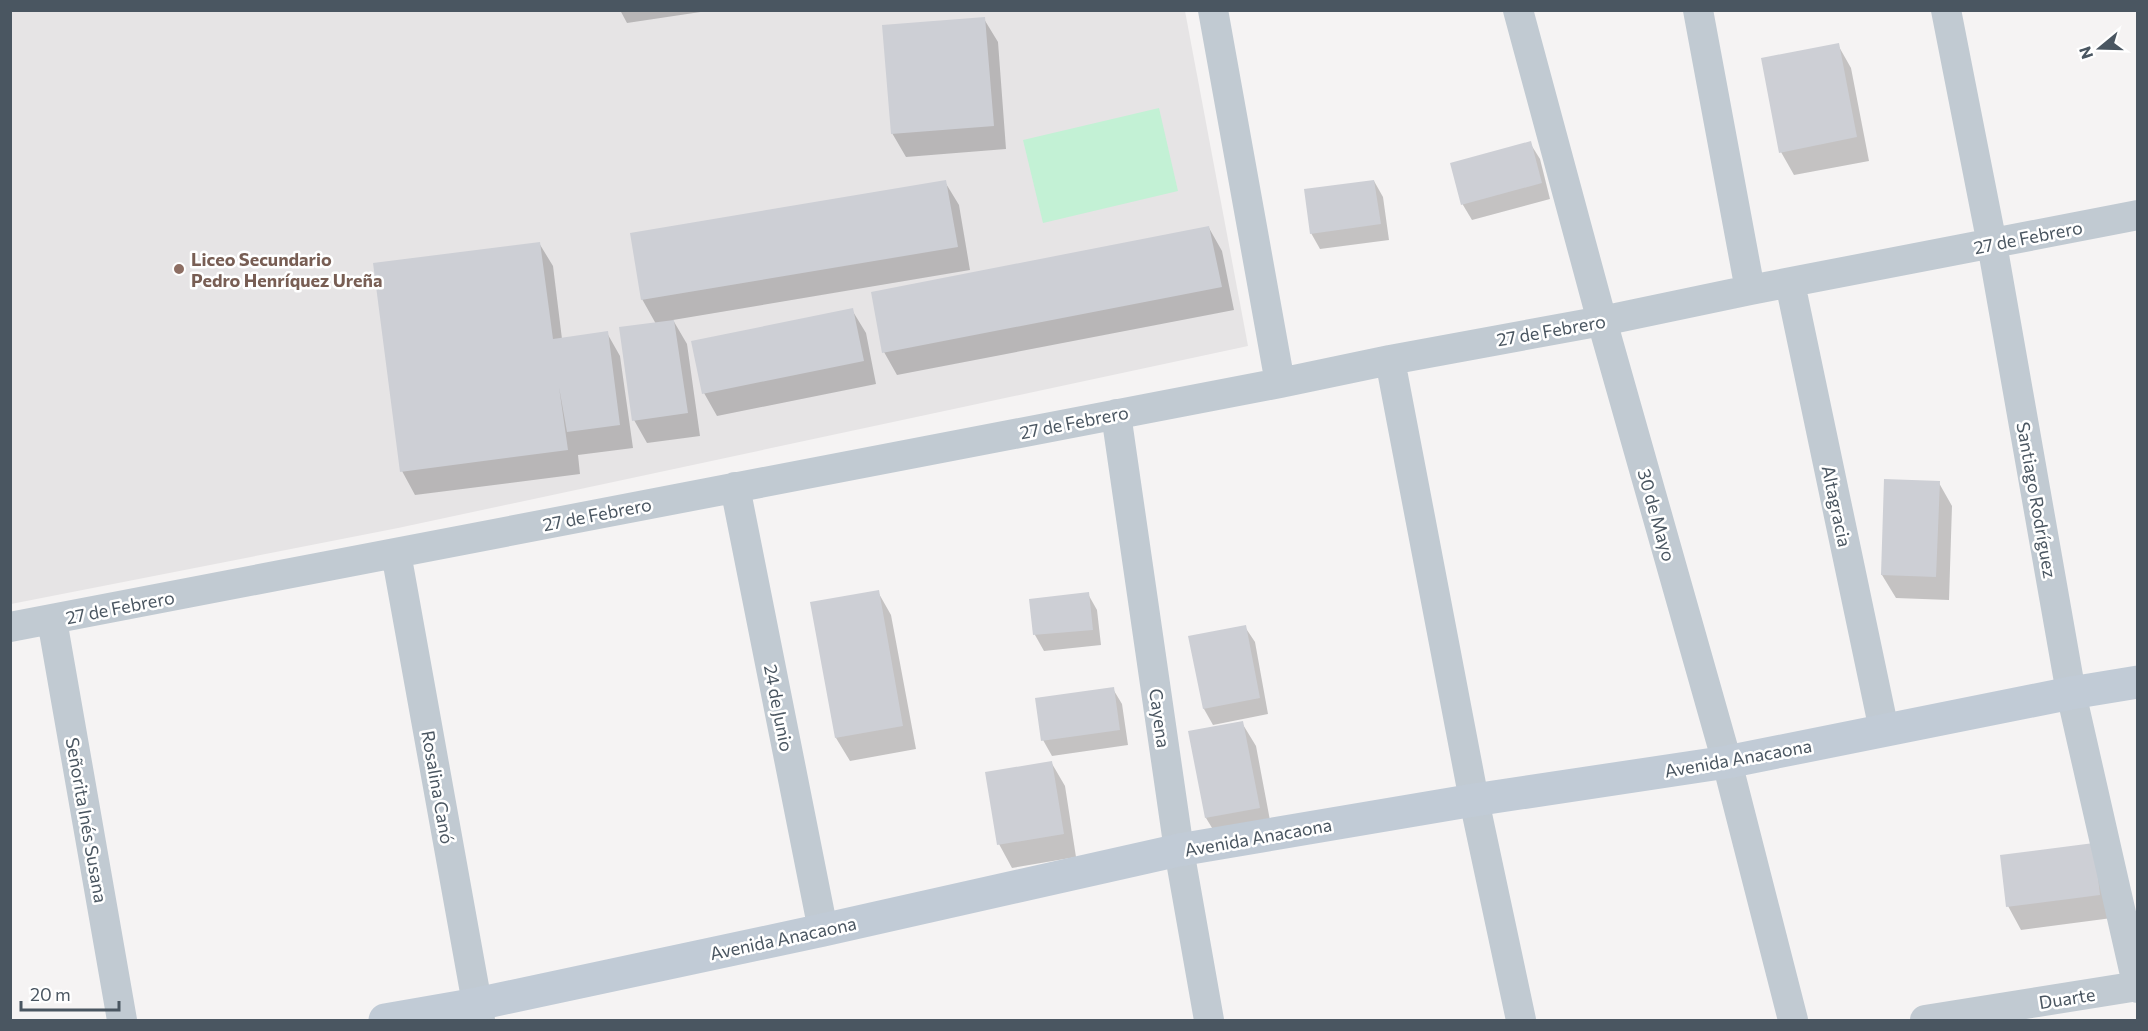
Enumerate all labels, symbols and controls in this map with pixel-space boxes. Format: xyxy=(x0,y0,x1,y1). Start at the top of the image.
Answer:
north arrow xyxy=(2070,18,2130,78)
text: N xyxy=(2074,44,2096,62)
street label: 27 de Febrero xyxy=(1972,216,2084,258)
place label: Liceo Secundario Pedro Henríquez Ureña xyxy=(191,248,382,291)
marker: Liceo Secundario Pedro Henríquez Ureña xyxy=(172,262,186,276)
street label: 27 de Febrero xyxy=(1495,310,1607,350)
street label: 27 de Febrero xyxy=(1018,401,1130,443)
street label: Santiago Rodríguez xyxy=(2012,420,2062,580)
street label: Altagracia xyxy=(1818,463,1856,549)
street label: 30 de Mayo xyxy=(1633,466,1681,564)
street label: 27 de Febrero xyxy=(541,493,653,535)
street label: 27 de Febrero xyxy=(64,586,176,628)
street label: 24 de Junio xyxy=(760,663,798,753)
street label: Cayena xyxy=(1145,687,1175,749)
street label: Rosalina Canó xyxy=(417,729,459,845)
street label: Avenida Anacaona xyxy=(1663,734,1813,782)
street label: Señorita Inés Susana xyxy=(62,736,112,904)
street label: Avenida Anacaona xyxy=(1183,813,1333,861)
street label: Avenida Anacaona xyxy=(708,912,858,964)
scale bar xyxy=(21,974,118,1012)
text: 20 m xyxy=(30,983,71,1005)
street label: Duarte xyxy=(2037,983,2097,1013)

